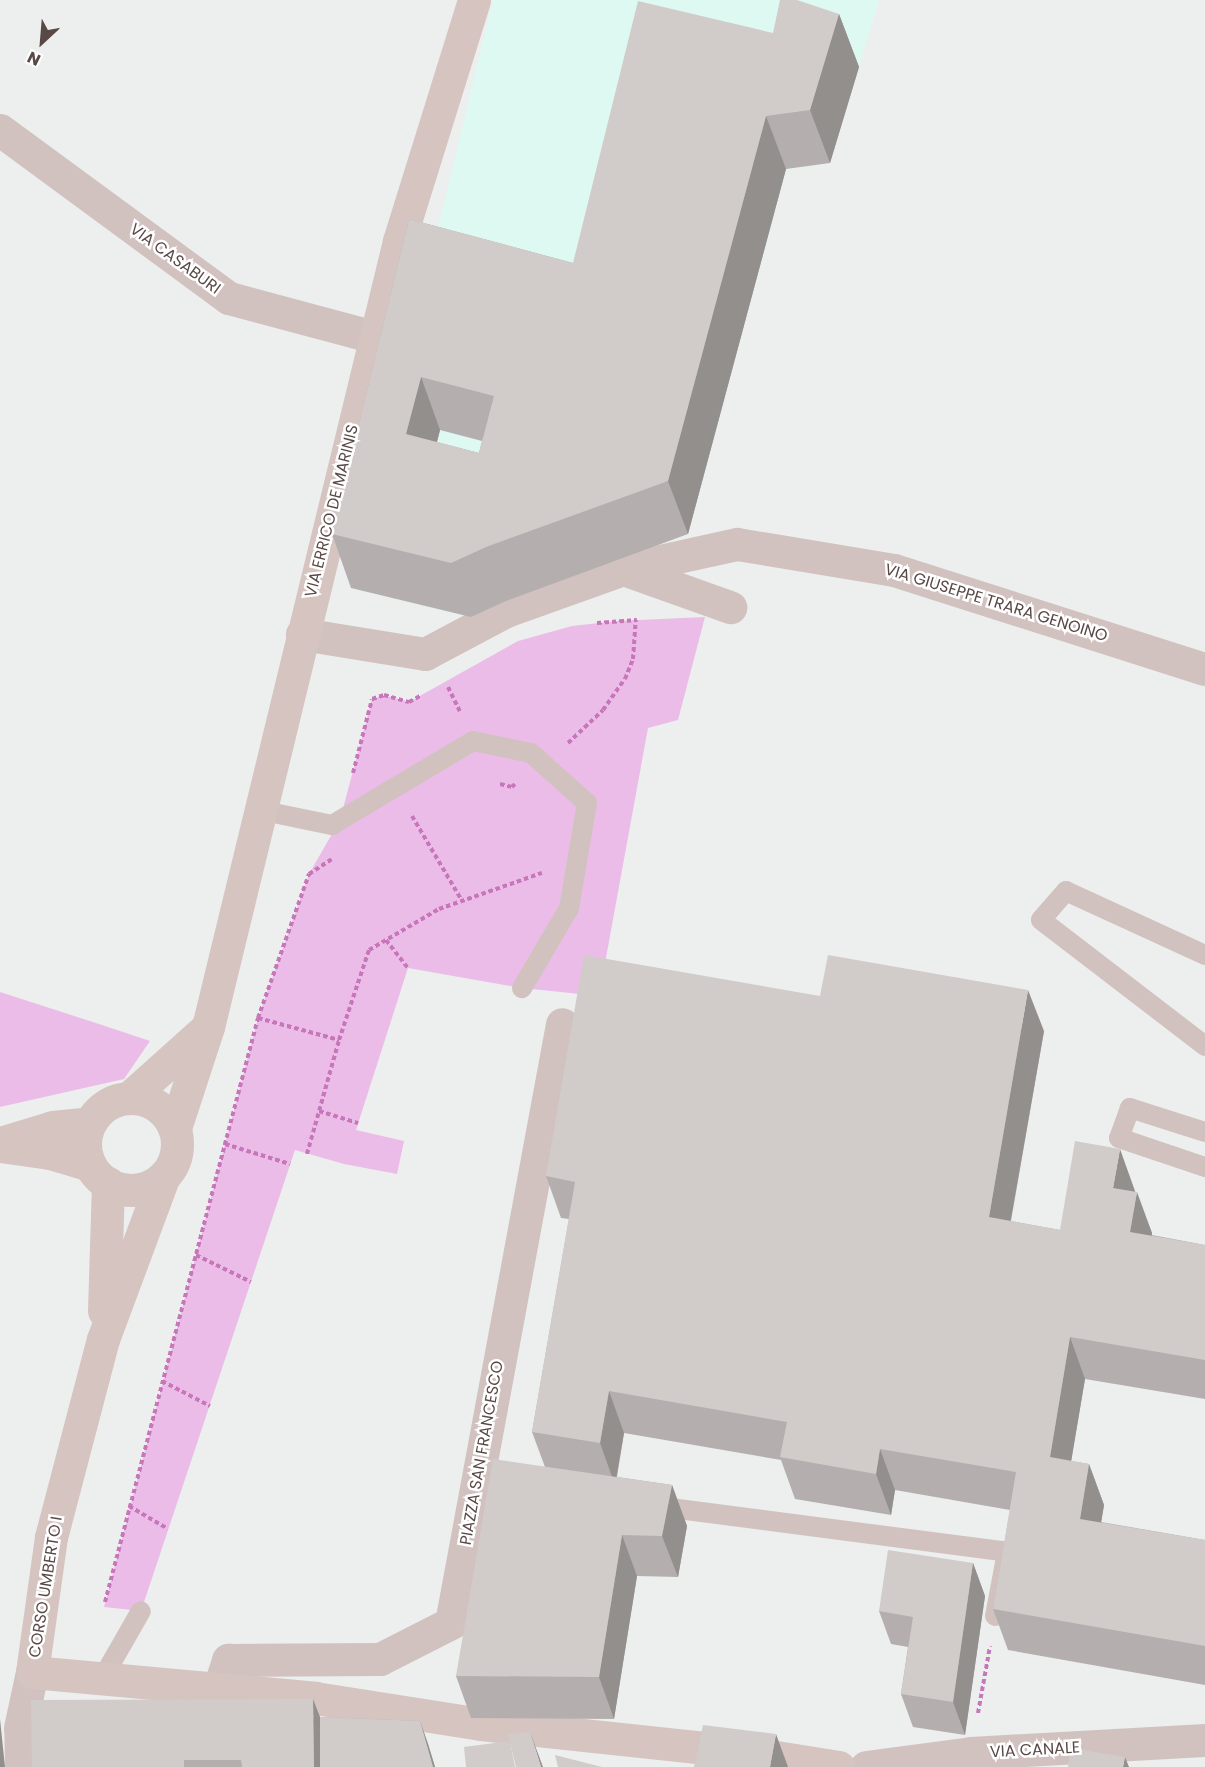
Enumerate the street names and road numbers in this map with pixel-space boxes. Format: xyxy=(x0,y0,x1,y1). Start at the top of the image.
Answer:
street label: VIA CASABURI xyxy=(126,220,224,298)
street label: VIA ERRICO DE MARINIS xyxy=(301,423,363,599)
street label: VIA GIUSEPPE TRARA GENOINO xyxy=(882,560,1110,646)
street label: PIAZZA SAN FRANCESCO xyxy=(456,1359,508,1547)
street label: CORSO UMBERTO I xyxy=(25,1515,67,1659)
street label: VIA CANALE xyxy=(990,1738,1080,1762)

